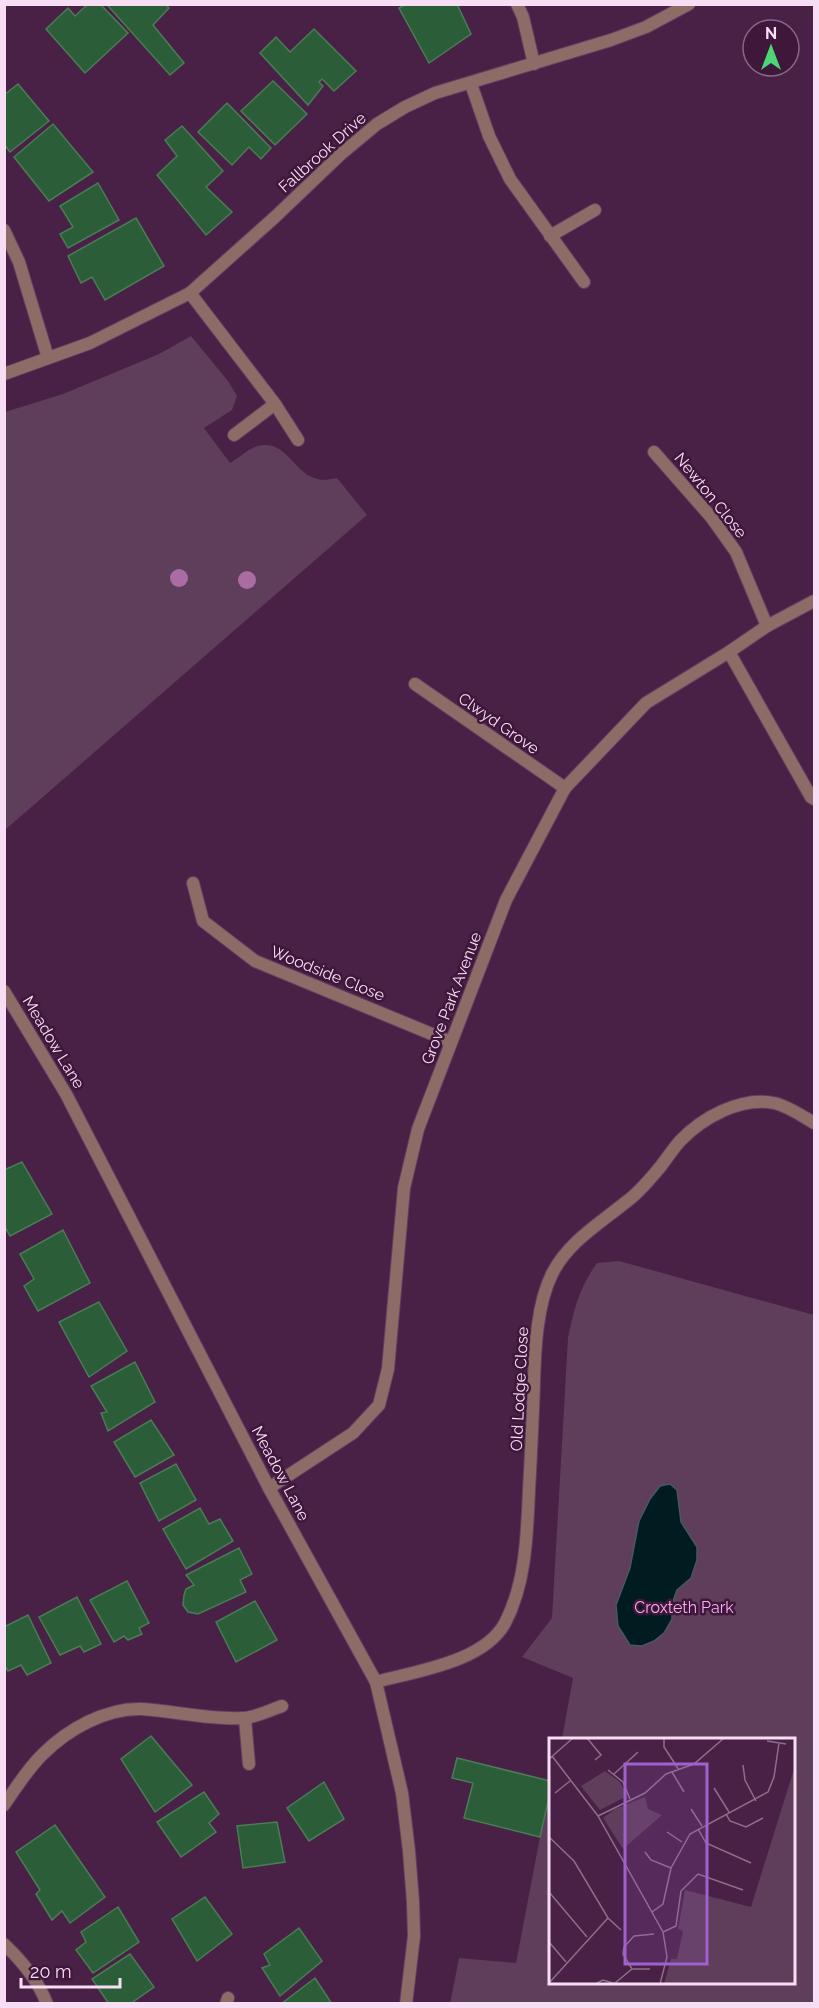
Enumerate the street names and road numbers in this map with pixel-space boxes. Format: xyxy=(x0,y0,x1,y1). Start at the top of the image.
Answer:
street label: Fallbrook Drive xyxy=(275,108,370,197)
street label: Newton Close xyxy=(670,449,751,542)
street label: Clwyd Grove xyxy=(455,689,543,758)
street label: Grove Park Avenue xyxy=(417,929,485,1067)
street label: Woodside Close xyxy=(268,942,388,1005)
street label: Meadow Lane xyxy=(18,993,89,1092)
street label: Old Lodge Close xyxy=(507,1326,532,1452)
street label: Meadow Lane xyxy=(248,1423,314,1524)

